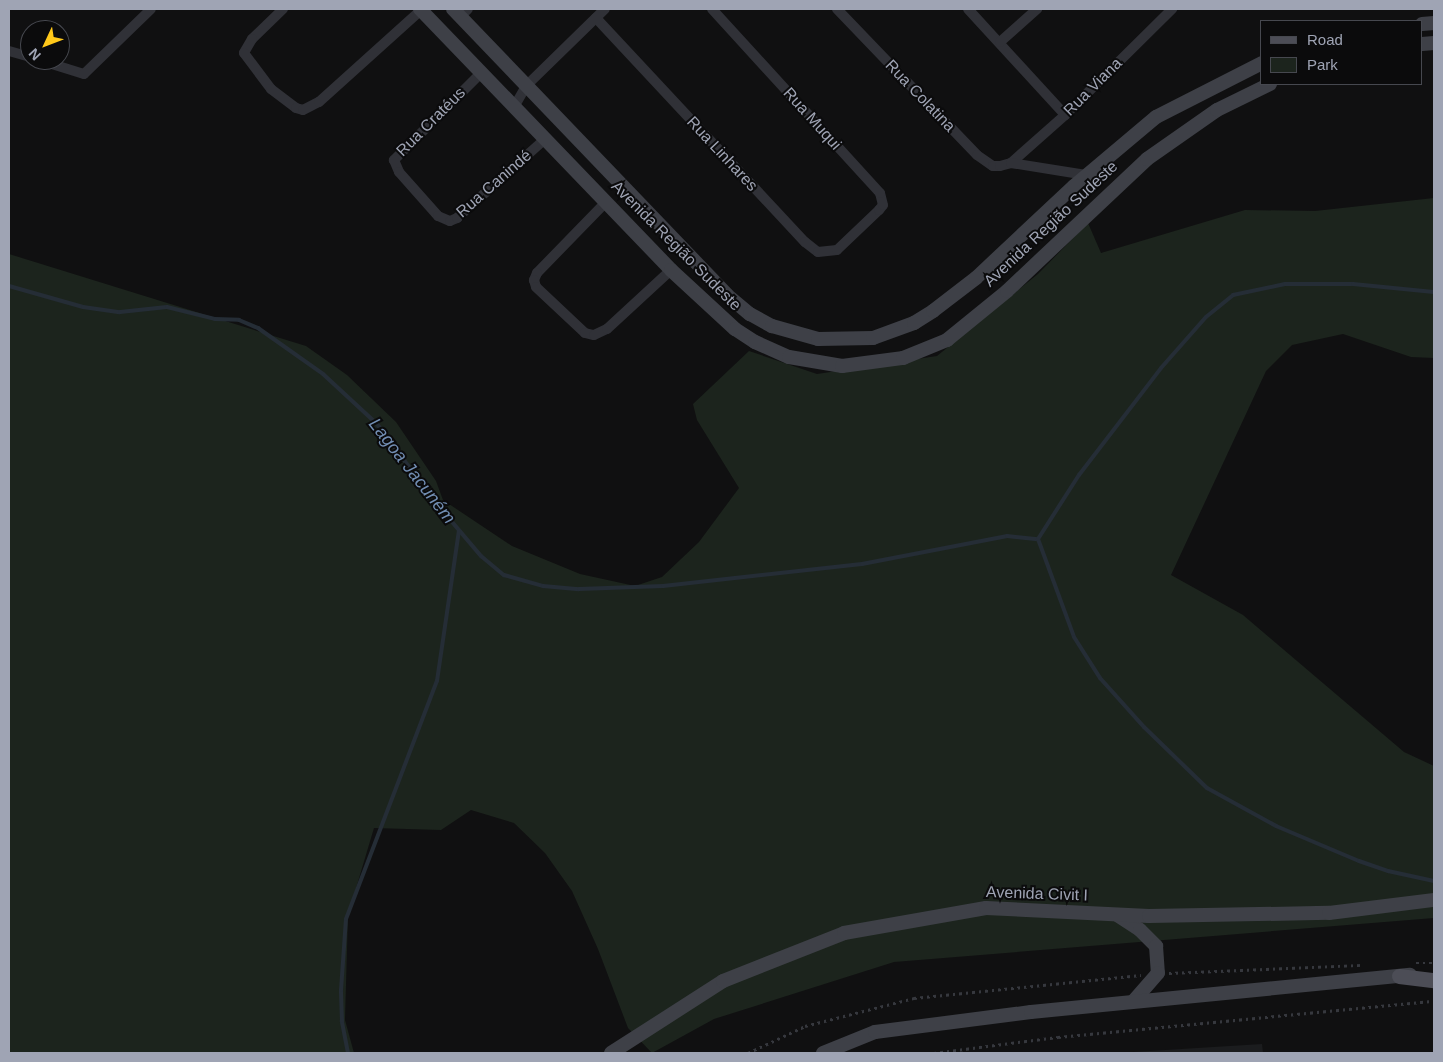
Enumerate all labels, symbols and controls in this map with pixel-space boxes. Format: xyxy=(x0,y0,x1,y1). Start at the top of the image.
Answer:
north arrow xyxy=(20,20,70,70)
legend xyxy=(1260,20,1423,85)
text: Road xyxy=(1307,31,1343,48)
text: N xyxy=(25,45,44,64)
street label: Rua Viana xyxy=(1060,54,1126,120)
street label: Rua Colatina xyxy=(881,56,959,136)
text: Park xyxy=(1307,56,1338,73)
street label: Rua Cratéus xyxy=(392,83,470,161)
street label: Rua Muqui xyxy=(779,84,845,154)
street label: Rua Linhares xyxy=(683,113,761,195)
street label: Rua Canindé xyxy=(452,146,536,222)
street label: Avenida Região Sudeste xyxy=(980,157,1122,291)
street label: Avenida Região Sudeste xyxy=(607,177,745,315)
water label: Lagoa Jacuném xyxy=(364,414,460,528)
street label: Avenida Civit I xyxy=(986,883,1088,905)

